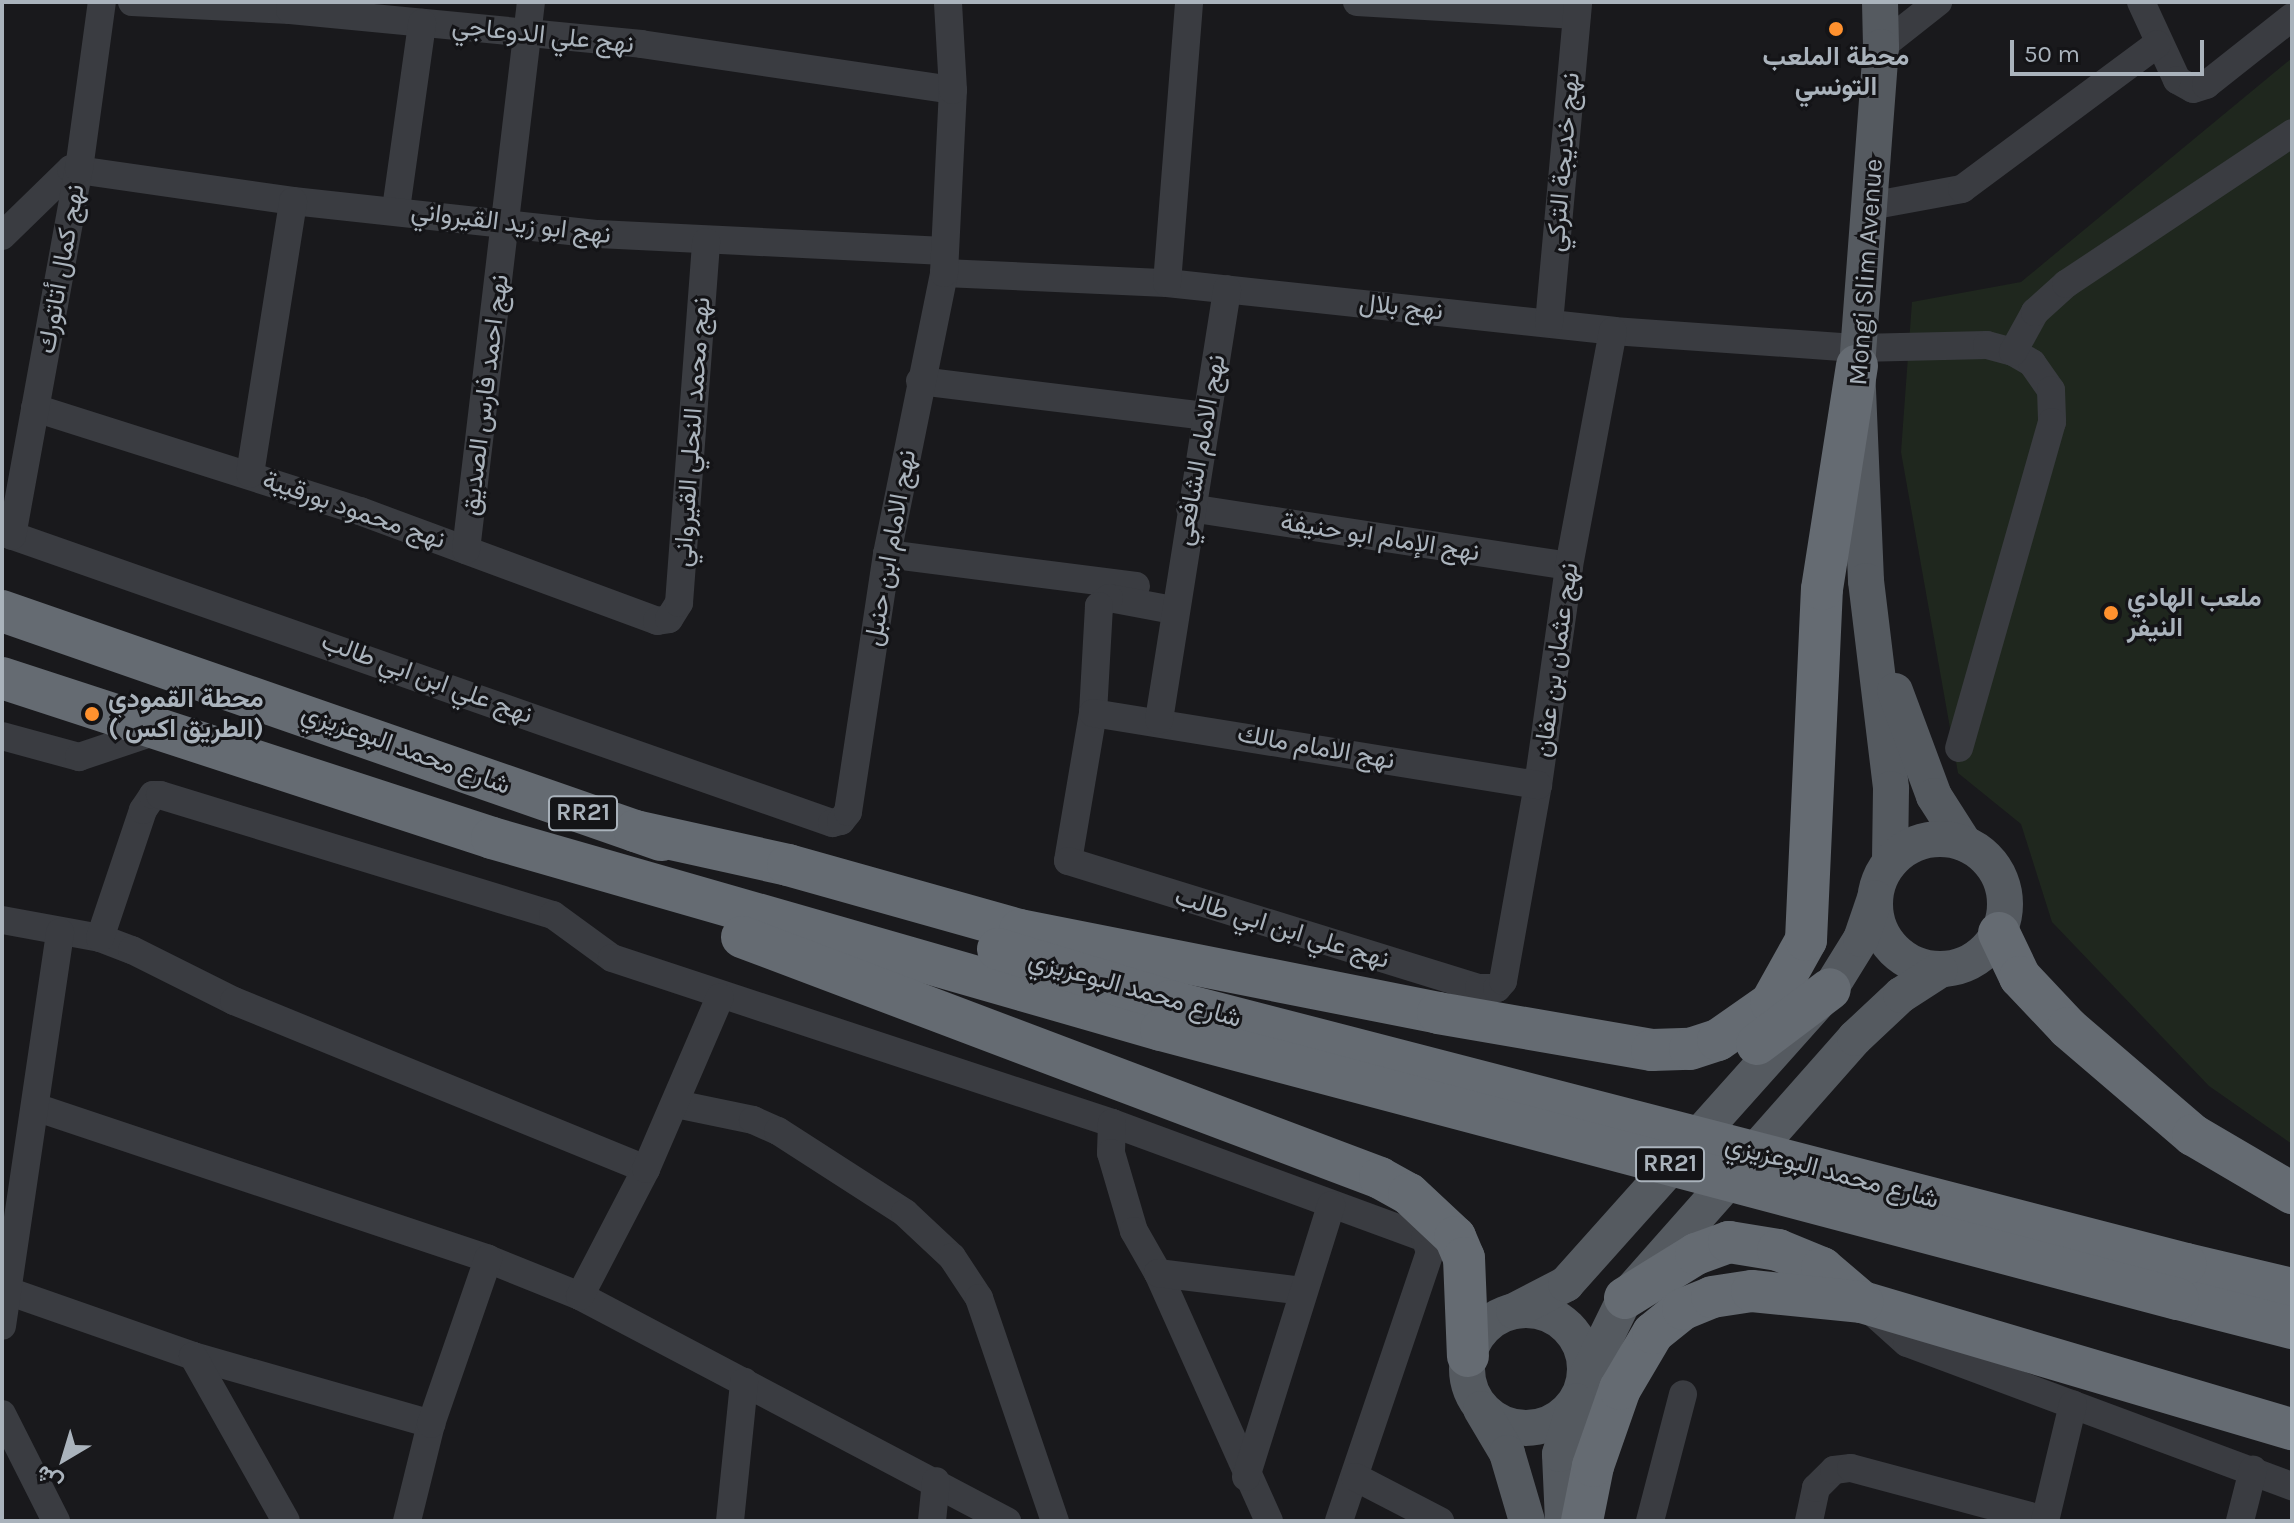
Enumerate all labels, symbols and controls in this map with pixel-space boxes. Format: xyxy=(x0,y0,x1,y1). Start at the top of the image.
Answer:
street label: نهج علي الدوعاجي xyxy=(450,10,636,60)
marker: محطة الملعب التونسي xyxy=(1827,20,1845,38)
scale bar xyxy=(2014,24,2208,74)
text: 50 m xyxy=(2024,40,2080,68)
place label: محطة الملعب التونسي xyxy=(1763,41,1909,102)
street label: نهج خديجة التركي xyxy=(1540,71,1586,253)
street label: Mongi Slim Avenue xyxy=(1843,158,1889,386)
street label: نهج كمال أتاتورك xyxy=(31,182,91,356)
street label: نهج ابو زيد القيرواني xyxy=(409,195,613,251)
street label: نهج احمد فارس الصديق xyxy=(455,272,515,518)
street label: نهج بلال xyxy=(1357,287,1445,327)
street label: نهج محمد النحلي القيرواني xyxy=(667,296,717,568)
street label: نهج الامام الشافعي xyxy=(1168,352,1232,548)
street label: نهج الامام ابن حنبل xyxy=(857,447,923,649)
street label: نهج محمود بورقيبة xyxy=(258,464,450,556)
street label: نهج الإمام ابو حنيفة xyxy=(1278,506,1482,568)
street label: نهج عثمان بن عفان xyxy=(1527,561,1585,759)
place label: ملعب الهادي النيفر xyxy=(2127,582,2262,644)
marker: ملعب الهادي النيفر xyxy=(2102,604,2120,622)
street label: نهج علي ابن ابي طالب xyxy=(317,625,537,731)
place label: محطة القمودي ( الطريق اكس) xyxy=(108,683,264,744)
street label: شارع محمد البوعزيزي xyxy=(297,697,515,801)
marker: محطة القمودي ( الطريق اكس) xyxy=(83,705,101,723)
street label: نهج الامام مالك xyxy=(1235,718,1397,776)
road number: RR21 xyxy=(547,793,619,833)
street label: نهج علي ابن ابي طالب xyxy=(1171,881,1393,975)
street label: شارع محمد البوعزيزي xyxy=(1025,944,1245,1034)
street label: شارع محمد البوعزيزي xyxy=(1722,1128,1942,1216)
road number: RR21 xyxy=(1634,1144,1706,1184)
north arrow xyxy=(24,1419,104,1499)
text: ش xyxy=(31,1460,68,1496)

